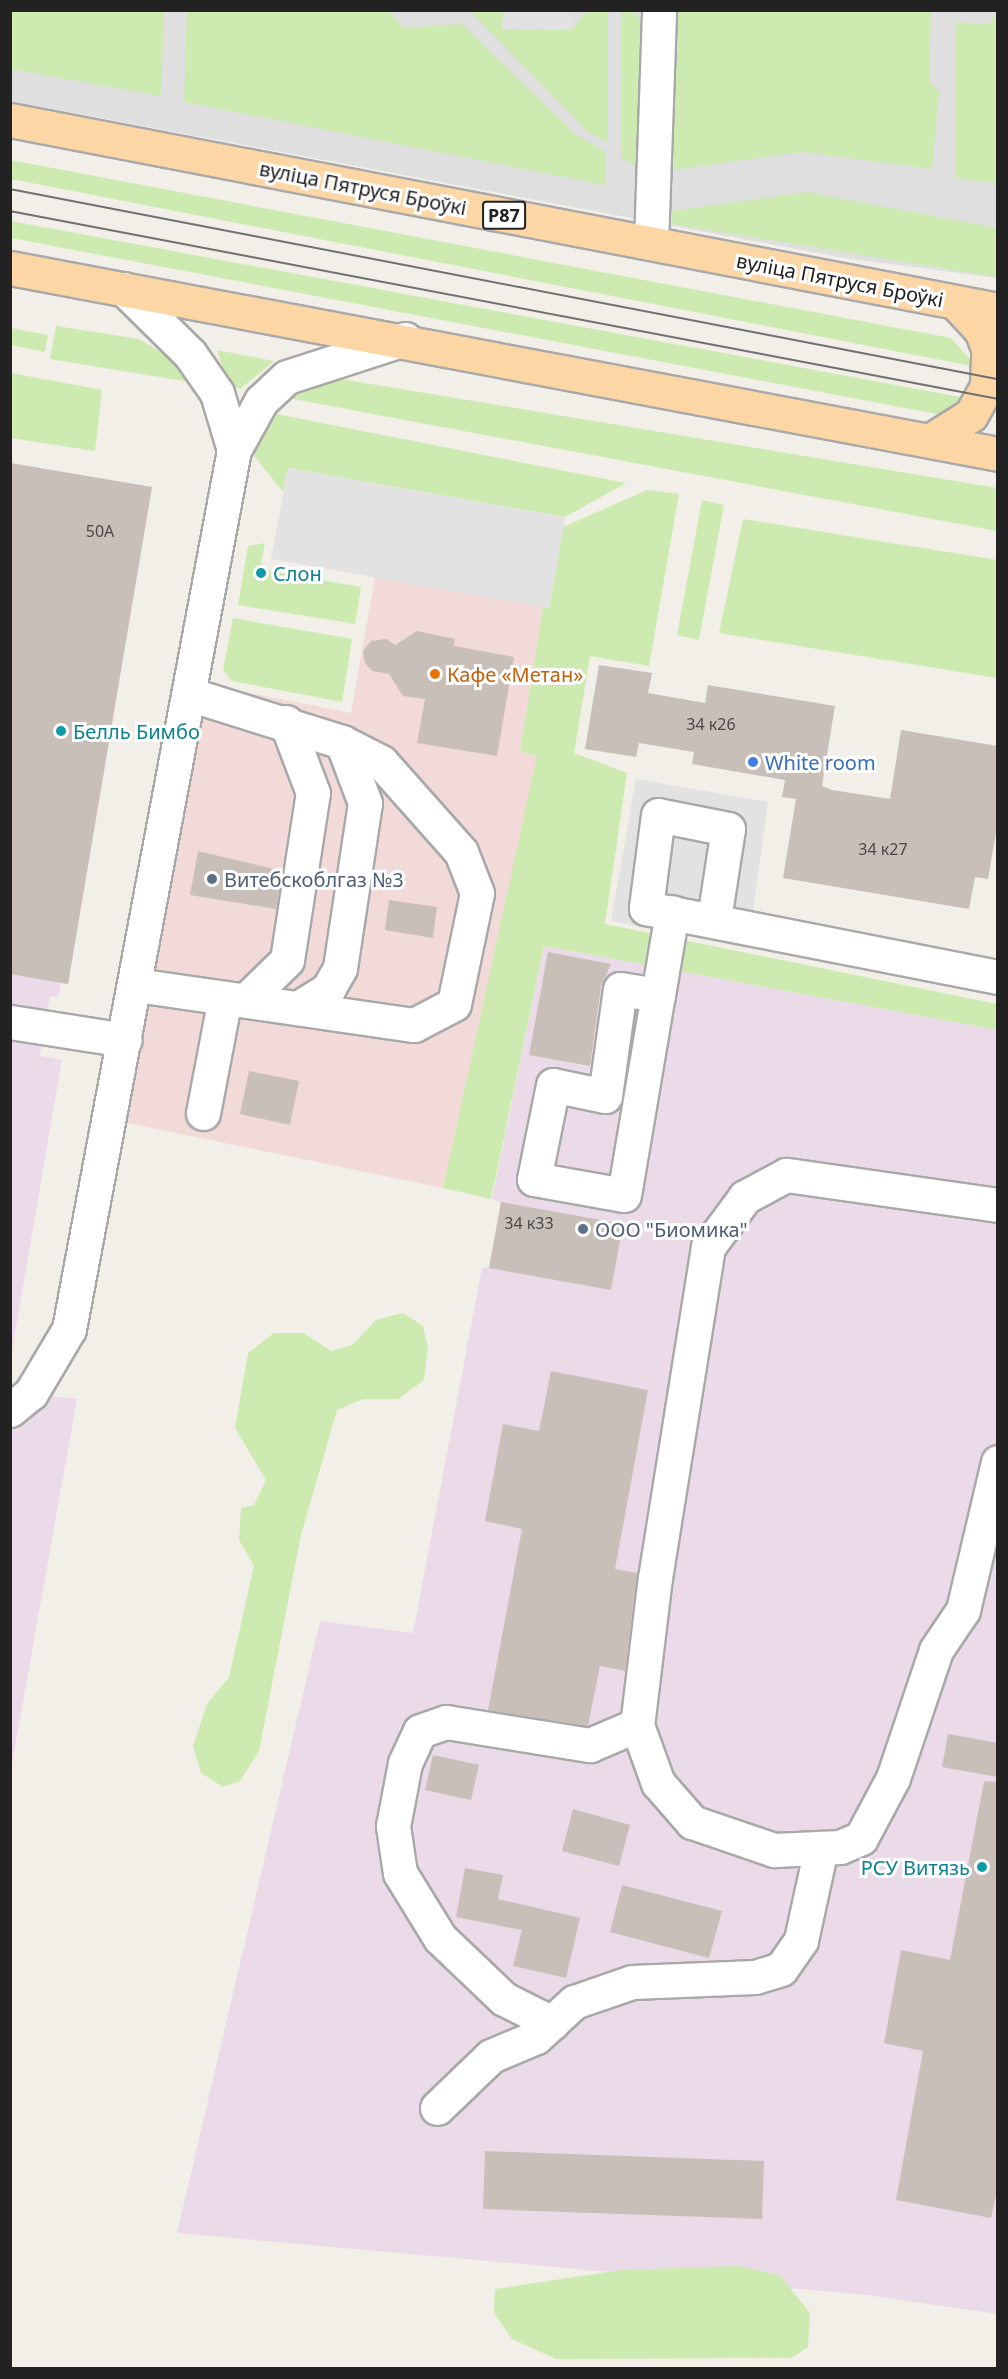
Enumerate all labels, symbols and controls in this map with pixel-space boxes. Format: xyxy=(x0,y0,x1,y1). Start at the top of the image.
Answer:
street label: вуліца Пятруся Броўкі xyxy=(257,156,469,220)
road number: Р87 xyxy=(482,200,526,230)
street label: вуліца Пятруся Броўкі xyxy=(734,248,946,312)
house number: 50А xyxy=(86,521,114,541)
place label: Слон xyxy=(273,561,322,585)
marker: Слон xyxy=(254,566,268,580)
place label: Кафе «Метан» xyxy=(447,662,583,686)
marker: Кафе «Метан» xyxy=(428,667,442,681)
house number: 34 к26 xyxy=(686,714,736,734)
place label: Белль Бимбо xyxy=(73,719,200,743)
marker: Белль Бимбо xyxy=(54,724,68,738)
place label: White room xyxy=(765,750,876,774)
marker: White room xyxy=(746,755,760,769)
house number: 34 к27 xyxy=(858,839,908,859)
place label: Витебскоблгаз №3 xyxy=(224,867,404,891)
marker: Витебскоблгаз №3 xyxy=(205,872,219,886)
house number: 34 к33 xyxy=(504,1213,554,1233)
place label: ООО "Биомика" xyxy=(595,1217,748,1241)
marker: ООО "Биомика" xyxy=(576,1222,590,1236)
place label: РСУ Витязь xyxy=(861,1855,970,1879)
marker: РСУ Витязь xyxy=(975,1860,989,1874)

